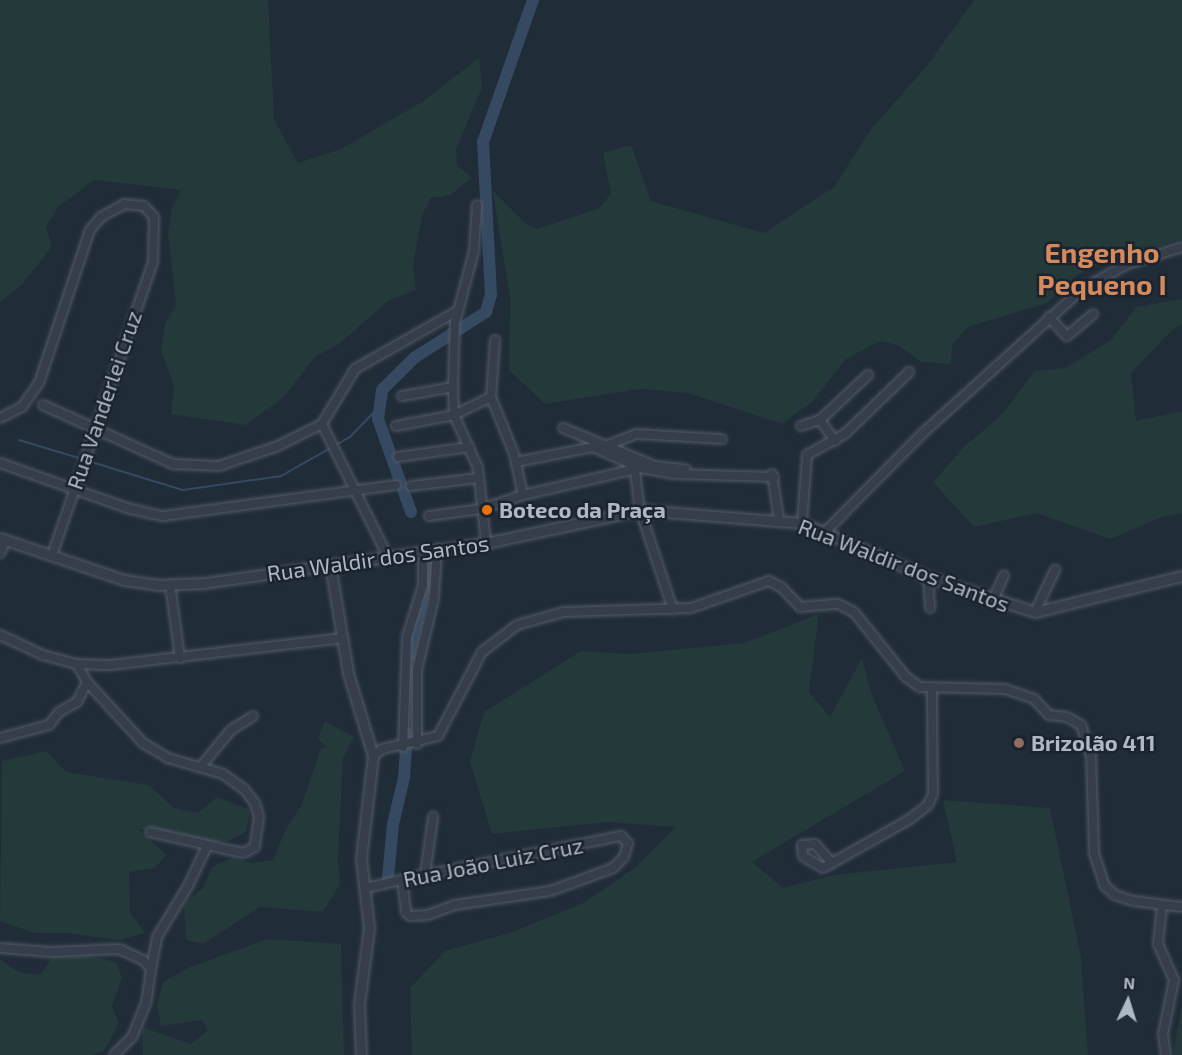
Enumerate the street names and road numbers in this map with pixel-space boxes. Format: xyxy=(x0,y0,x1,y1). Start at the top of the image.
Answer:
street label: Rua Vanderlei Cruz xyxy=(61,307,147,493)
street label: Rua Waldir dos Santos xyxy=(794,512,1014,618)
street label: Rua Waldir dos Santos xyxy=(265,529,491,587)
street label: Rua João Luiz Cruz xyxy=(401,832,585,892)

